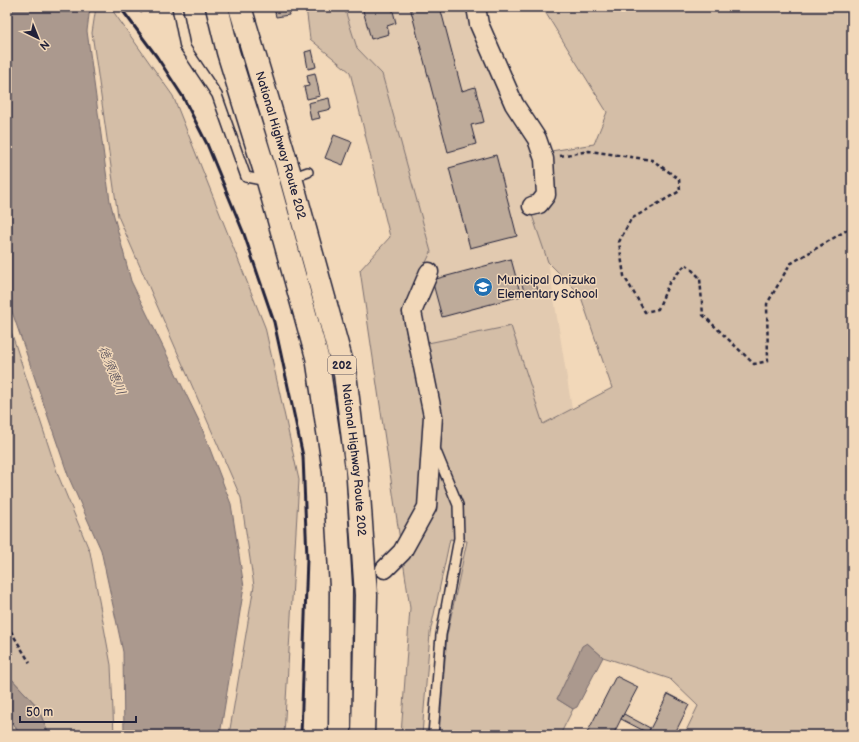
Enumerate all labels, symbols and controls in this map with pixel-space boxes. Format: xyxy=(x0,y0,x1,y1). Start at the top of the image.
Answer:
north arrow xyxy=(18,18,58,58)
text: N xyxy=(37,37,52,53)
street label: National Highway Route 202 xyxy=(252,70,309,221)
place label: Municipal Onizuka Elementary School xyxy=(497,273,598,302)
school or university icon: Municipal Onizuka Elementary School xyxy=(472,276,494,298)
water label: 徳須恵川 xyxy=(95,343,129,397)
road number: 202 xyxy=(328,356,356,374)
street label: National Highway Route 202 xyxy=(338,383,369,537)
scale bar xyxy=(20,698,136,724)
text: 50 m xyxy=(26,705,53,720)

